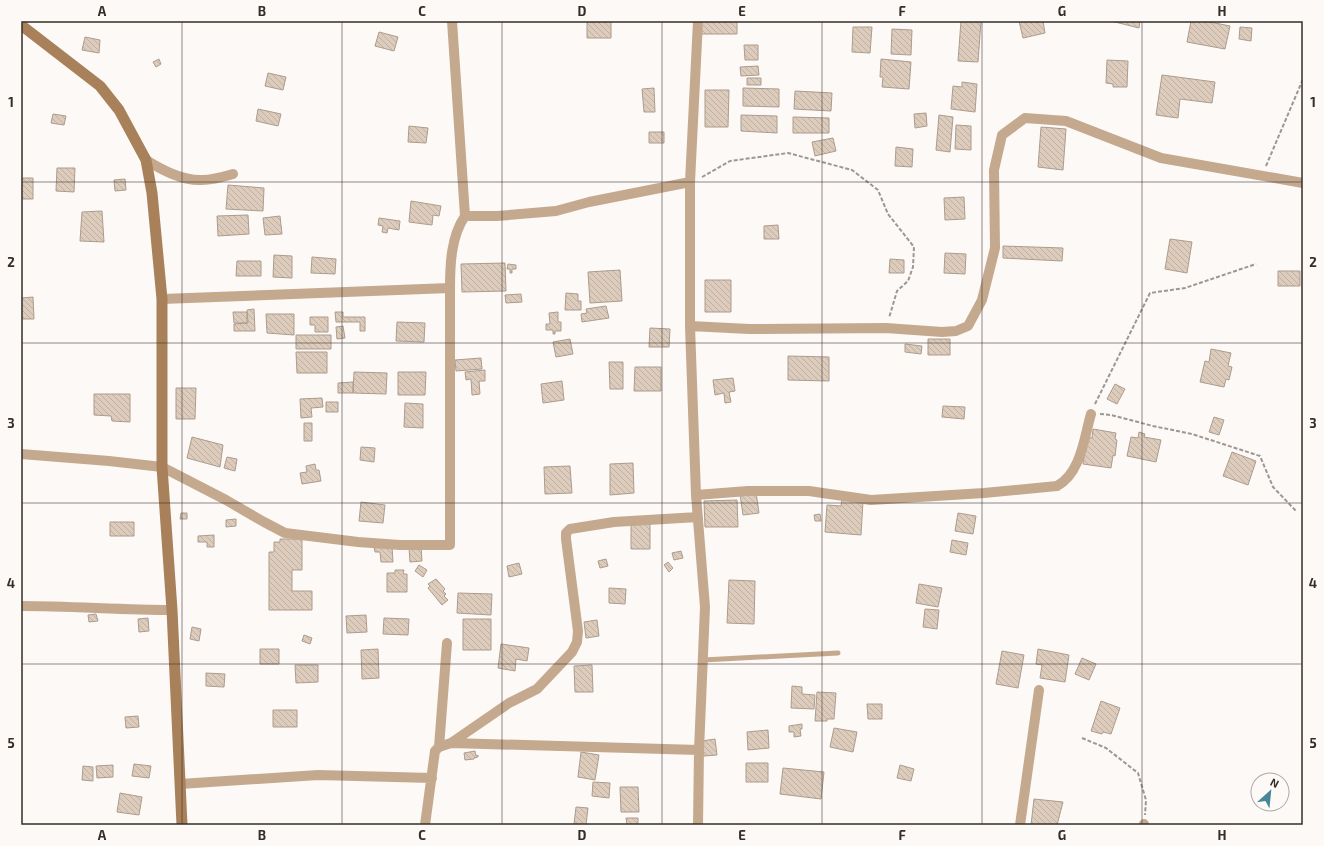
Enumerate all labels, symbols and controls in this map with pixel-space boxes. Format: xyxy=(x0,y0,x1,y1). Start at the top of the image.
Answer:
text: A xyxy=(98,3,107,19)
text: B xyxy=(258,3,266,19)
text: C xyxy=(418,3,426,19)
text: D xyxy=(578,3,587,19)
text: E xyxy=(738,3,746,19)
text: F xyxy=(898,3,906,19)
text: G xyxy=(1058,3,1066,19)
text: H xyxy=(1218,3,1227,19)
text: 1 xyxy=(8,94,14,110)
text: 1 xyxy=(1310,94,1316,110)
text: 2 xyxy=(7,254,15,270)
text: 2 xyxy=(1309,254,1317,270)
text: 3 xyxy=(7,415,15,431)
text: 3 xyxy=(1309,415,1317,431)
text: 4 xyxy=(7,575,15,591)
text: 4 xyxy=(1309,575,1317,591)
text: 5 xyxy=(7,735,15,751)
text: 5 xyxy=(1309,735,1317,751)
north arrow xyxy=(1250,772,1290,812)
text: N xyxy=(1268,775,1281,790)
text: A xyxy=(98,827,107,843)
text: B xyxy=(258,827,266,843)
text: C xyxy=(418,827,426,843)
text: D xyxy=(578,827,587,843)
text: E xyxy=(738,827,746,843)
text: F xyxy=(898,827,906,843)
text: G xyxy=(1058,827,1066,843)
text: H xyxy=(1218,827,1227,843)

